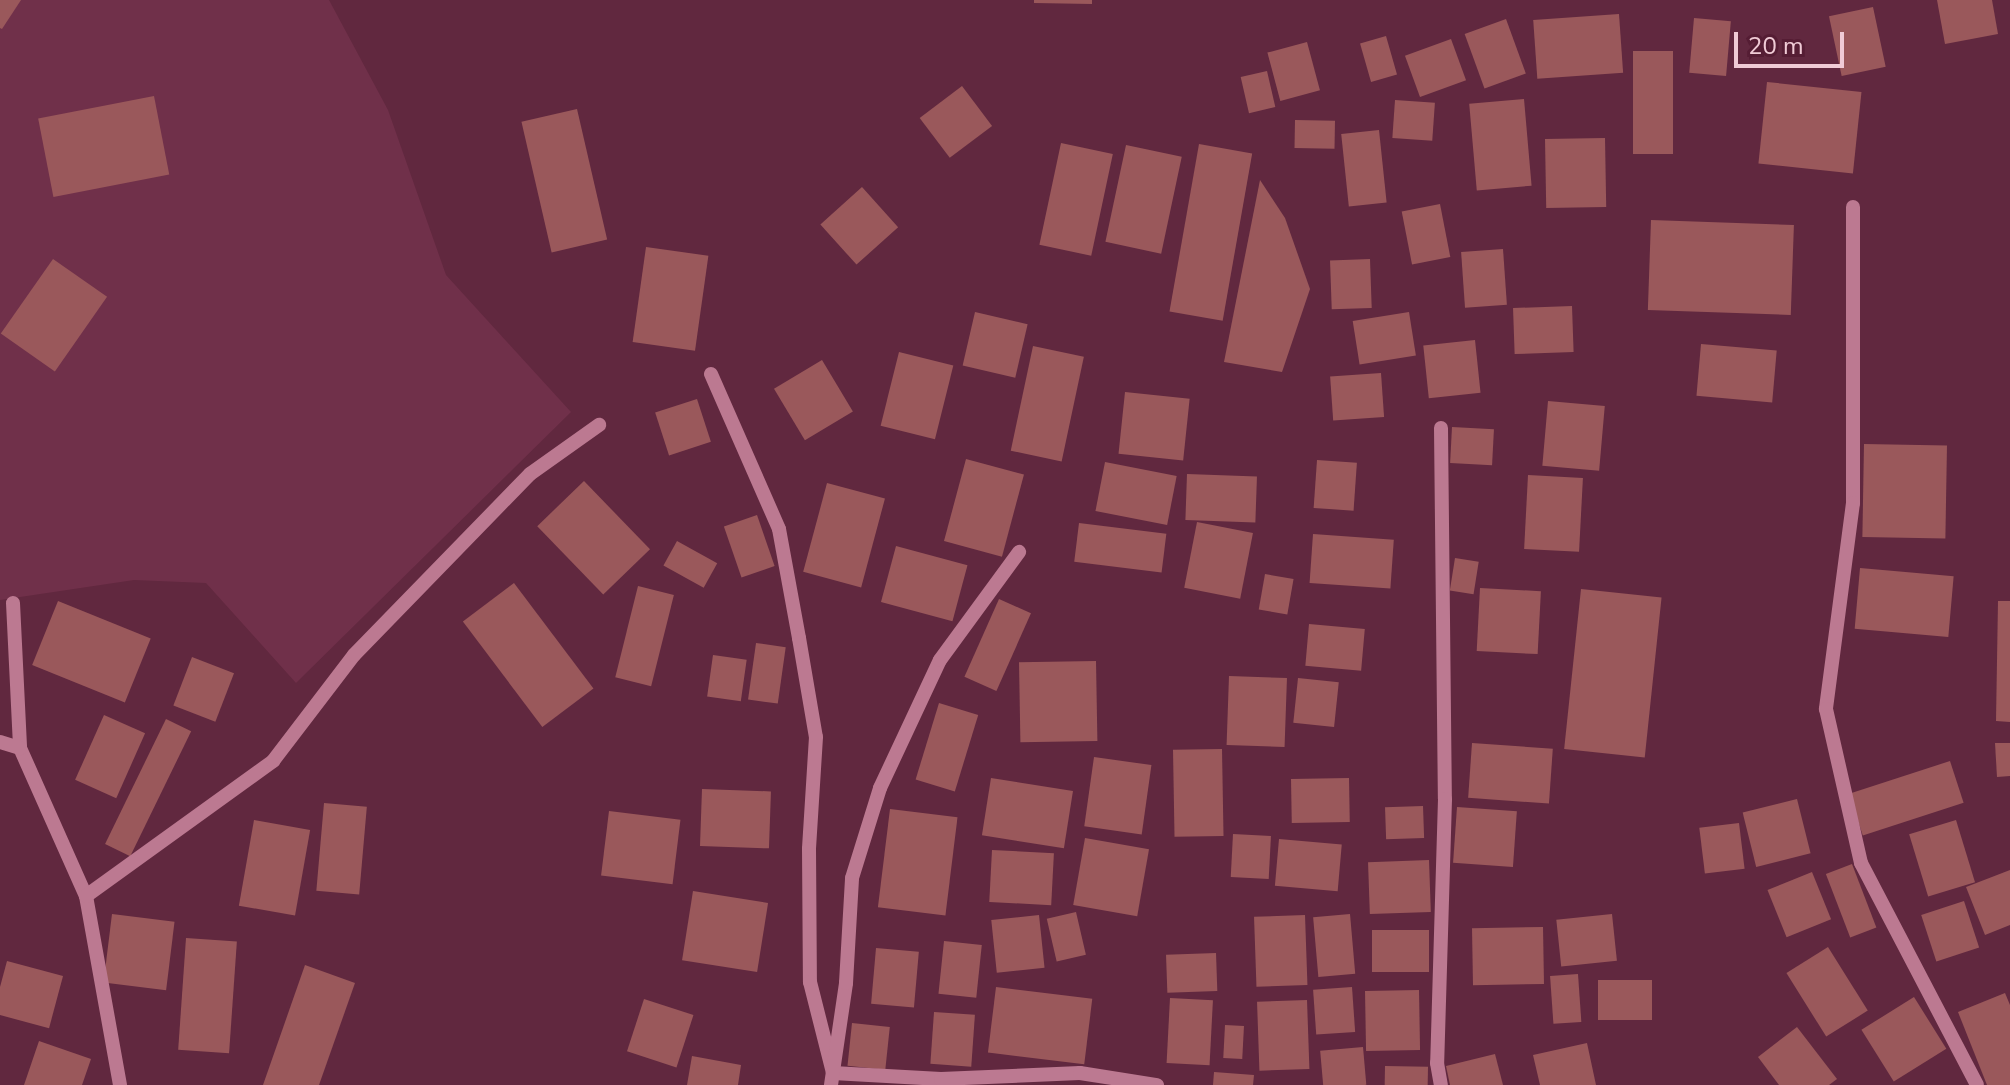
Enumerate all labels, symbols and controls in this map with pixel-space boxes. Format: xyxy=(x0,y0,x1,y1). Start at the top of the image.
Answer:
scale bar xyxy=(1738,16,1848,66)
text: 20 m xyxy=(1748,30,1804,62)

